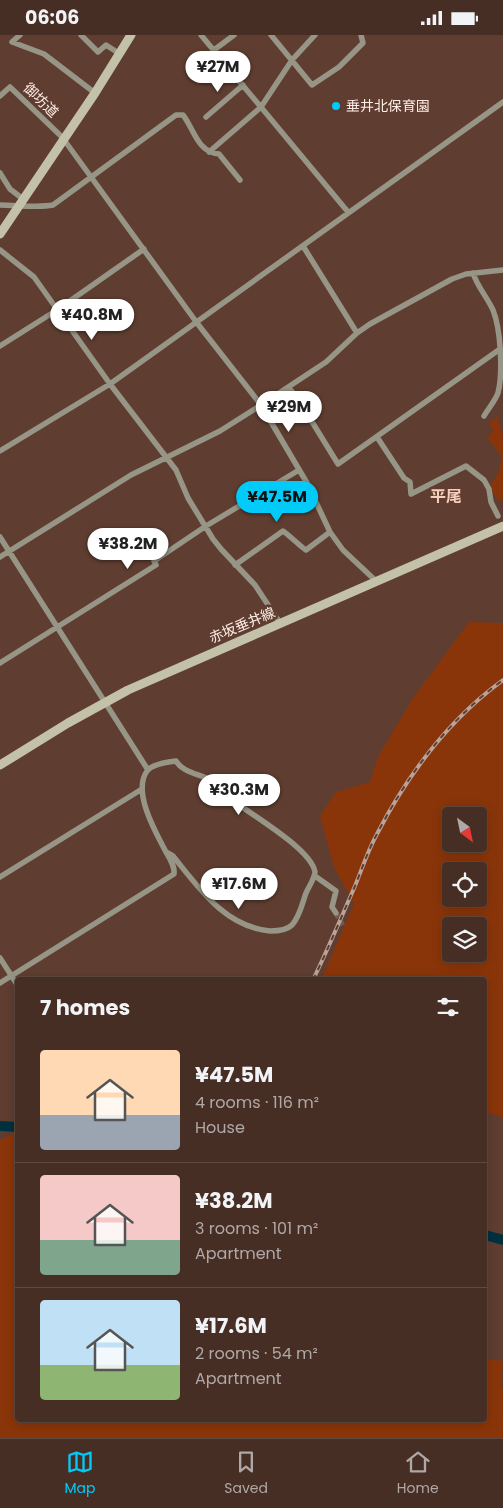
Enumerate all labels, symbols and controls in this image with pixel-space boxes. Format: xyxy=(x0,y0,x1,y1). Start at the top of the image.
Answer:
text: 06:06 xyxy=(25,4,79,31)
pin: ¥27M xyxy=(188,50,248,93)
text: ¥27M xyxy=(196,55,240,78)
street label: 御坊道 xyxy=(19,78,63,122)
place label: 垂井北保育園 xyxy=(346,96,430,116)
marker: 垂井北保育園 xyxy=(330,100,342,112)
pin: ¥40.8M xyxy=(51,299,133,341)
text: ¥40.8M xyxy=(61,303,123,326)
pin: ¥29M xyxy=(259,391,319,433)
text: ¥29M xyxy=(267,395,311,418)
pin: ¥47.5M xyxy=(236,481,318,523)
text: ¥47.5M xyxy=(247,485,307,508)
district label: 平尾 xyxy=(430,485,462,508)
pin: ¥38.2M xyxy=(87,527,169,570)
text: ¥38.2M xyxy=(98,532,158,555)
street label: 赤坂垂井線 xyxy=(206,602,278,648)
pin: ¥30.3M xyxy=(198,773,280,816)
text: ¥30.3M xyxy=(209,778,269,801)
north arrow xyxy=(442,807,488,853)
map controls xyxy=(442,807,487,962)
button: locate xyxy=(442,862,487,907)
pin: ¥17.6M xyxy=(198,867,280,910)
text: ¥17.6M xyxy=(212,872,266,895)
button: layers xyxy=(442,917,487,962)
text: 7 homes xyxy=(40,993,130,1022)
icon: filters xyxy=(434,993,462,1021)
text: ¥47.5M xyxy=(195,1060,273,1089)
icon: home xyxy=(80,1070,140,1130)
text: 4 rooms · 116 m² xyxy=(195,1091,319,1114)
text: House xyxy=(195,1116,245,1139)
text: ¥38.2M xyxy=(195,1186,273,1215)
icon: home xyxy=(80,1195,140,1255)
text: 3 rooms · 101 m² xyxy=(195,1217,318,1240)
text: Apartment xyxy=(195,1242,282,1265)
text: ¥17.6M xyxy=(195,1311,267,1340)
icon: home xyxy=(80,1320,140,1380)
text: 2 rooms · 54 m² xyxy=(195,1342,318,1365)
text: Apartment xyxy=(195,1367,282,1390)
tab: Map xyxy=(64,1448,95,1499)
tab: Saved xyxy=(224,1448,268,1499)
tab: Home xyxy=(397,1448,439,1499)

